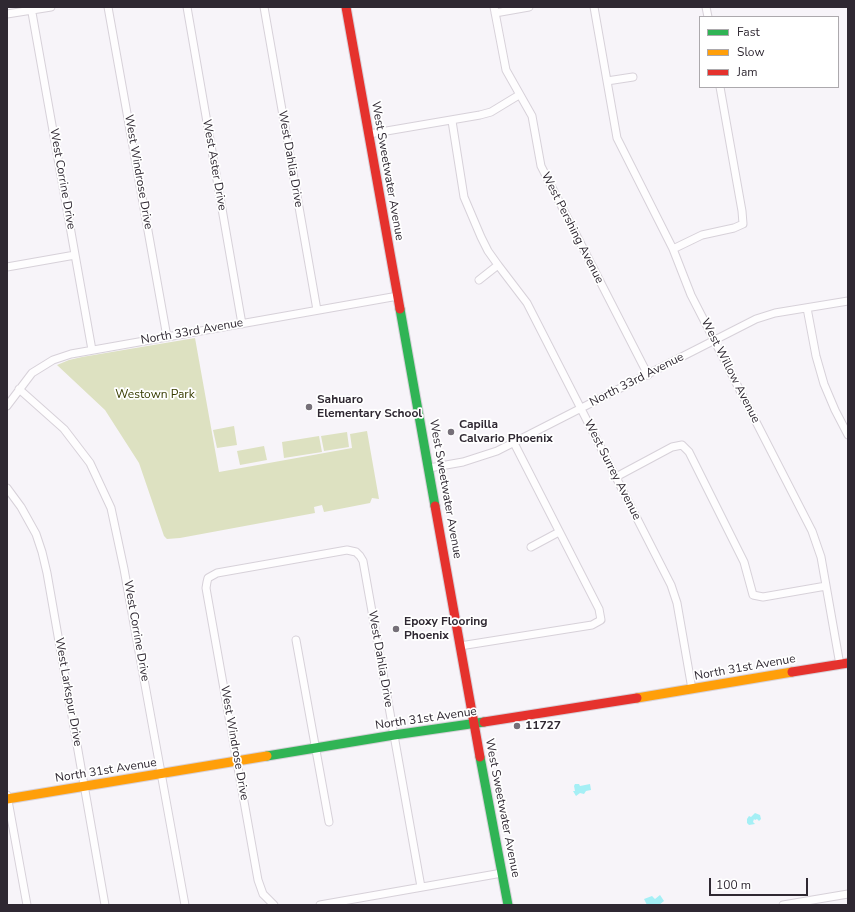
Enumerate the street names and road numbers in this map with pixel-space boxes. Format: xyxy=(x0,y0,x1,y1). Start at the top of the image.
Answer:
street label: West Sweetwater Avenue xyxy=(368,100,406,242)
street label: West Dahlia Drive xyxy=(274,109,306,209)
street label: West Windrose Drive xyxy=(121,113,155,231)
street label: West Aster Drive xyxy=(199,118,229,212)
street label: West Corrine Drive xyxy=(46,127,78,231)
street label: West Pershing Avenue xyxy=(538,170,606,286)
street label: North 33rd Avenue xyxy=(140,316,244,348)
street label: West Willow Avenue xyxy=(697,316,763,426)
street label: North 33rd Avenue xyxy=(587,350,687,410)
street label: West Surrey Avenue xyxy=(580,417,644,523)
street label: West Sweetwater Avenue xyxy=(426,418,464,560)
street label: West Corrine Drive xyxy=(120,579,152,683)
street label: West Dahlia Drive xyxy=(364,609,396,709)
street label: West Larkspur Drive xyxy=(51,636,85,748)
street label: North 31st Avenue xyxy=(693,652,797,684)
street label: West Windrose Drive xyxy=(217,684,251,802)
street label: North 31st Avenue xyxy=(374,705,478,733)
street label: West Sweetwater Avenue xyxy=(481,737,523,879)
street label: North 31st Avenue xyxy=(54,756,158,786)

